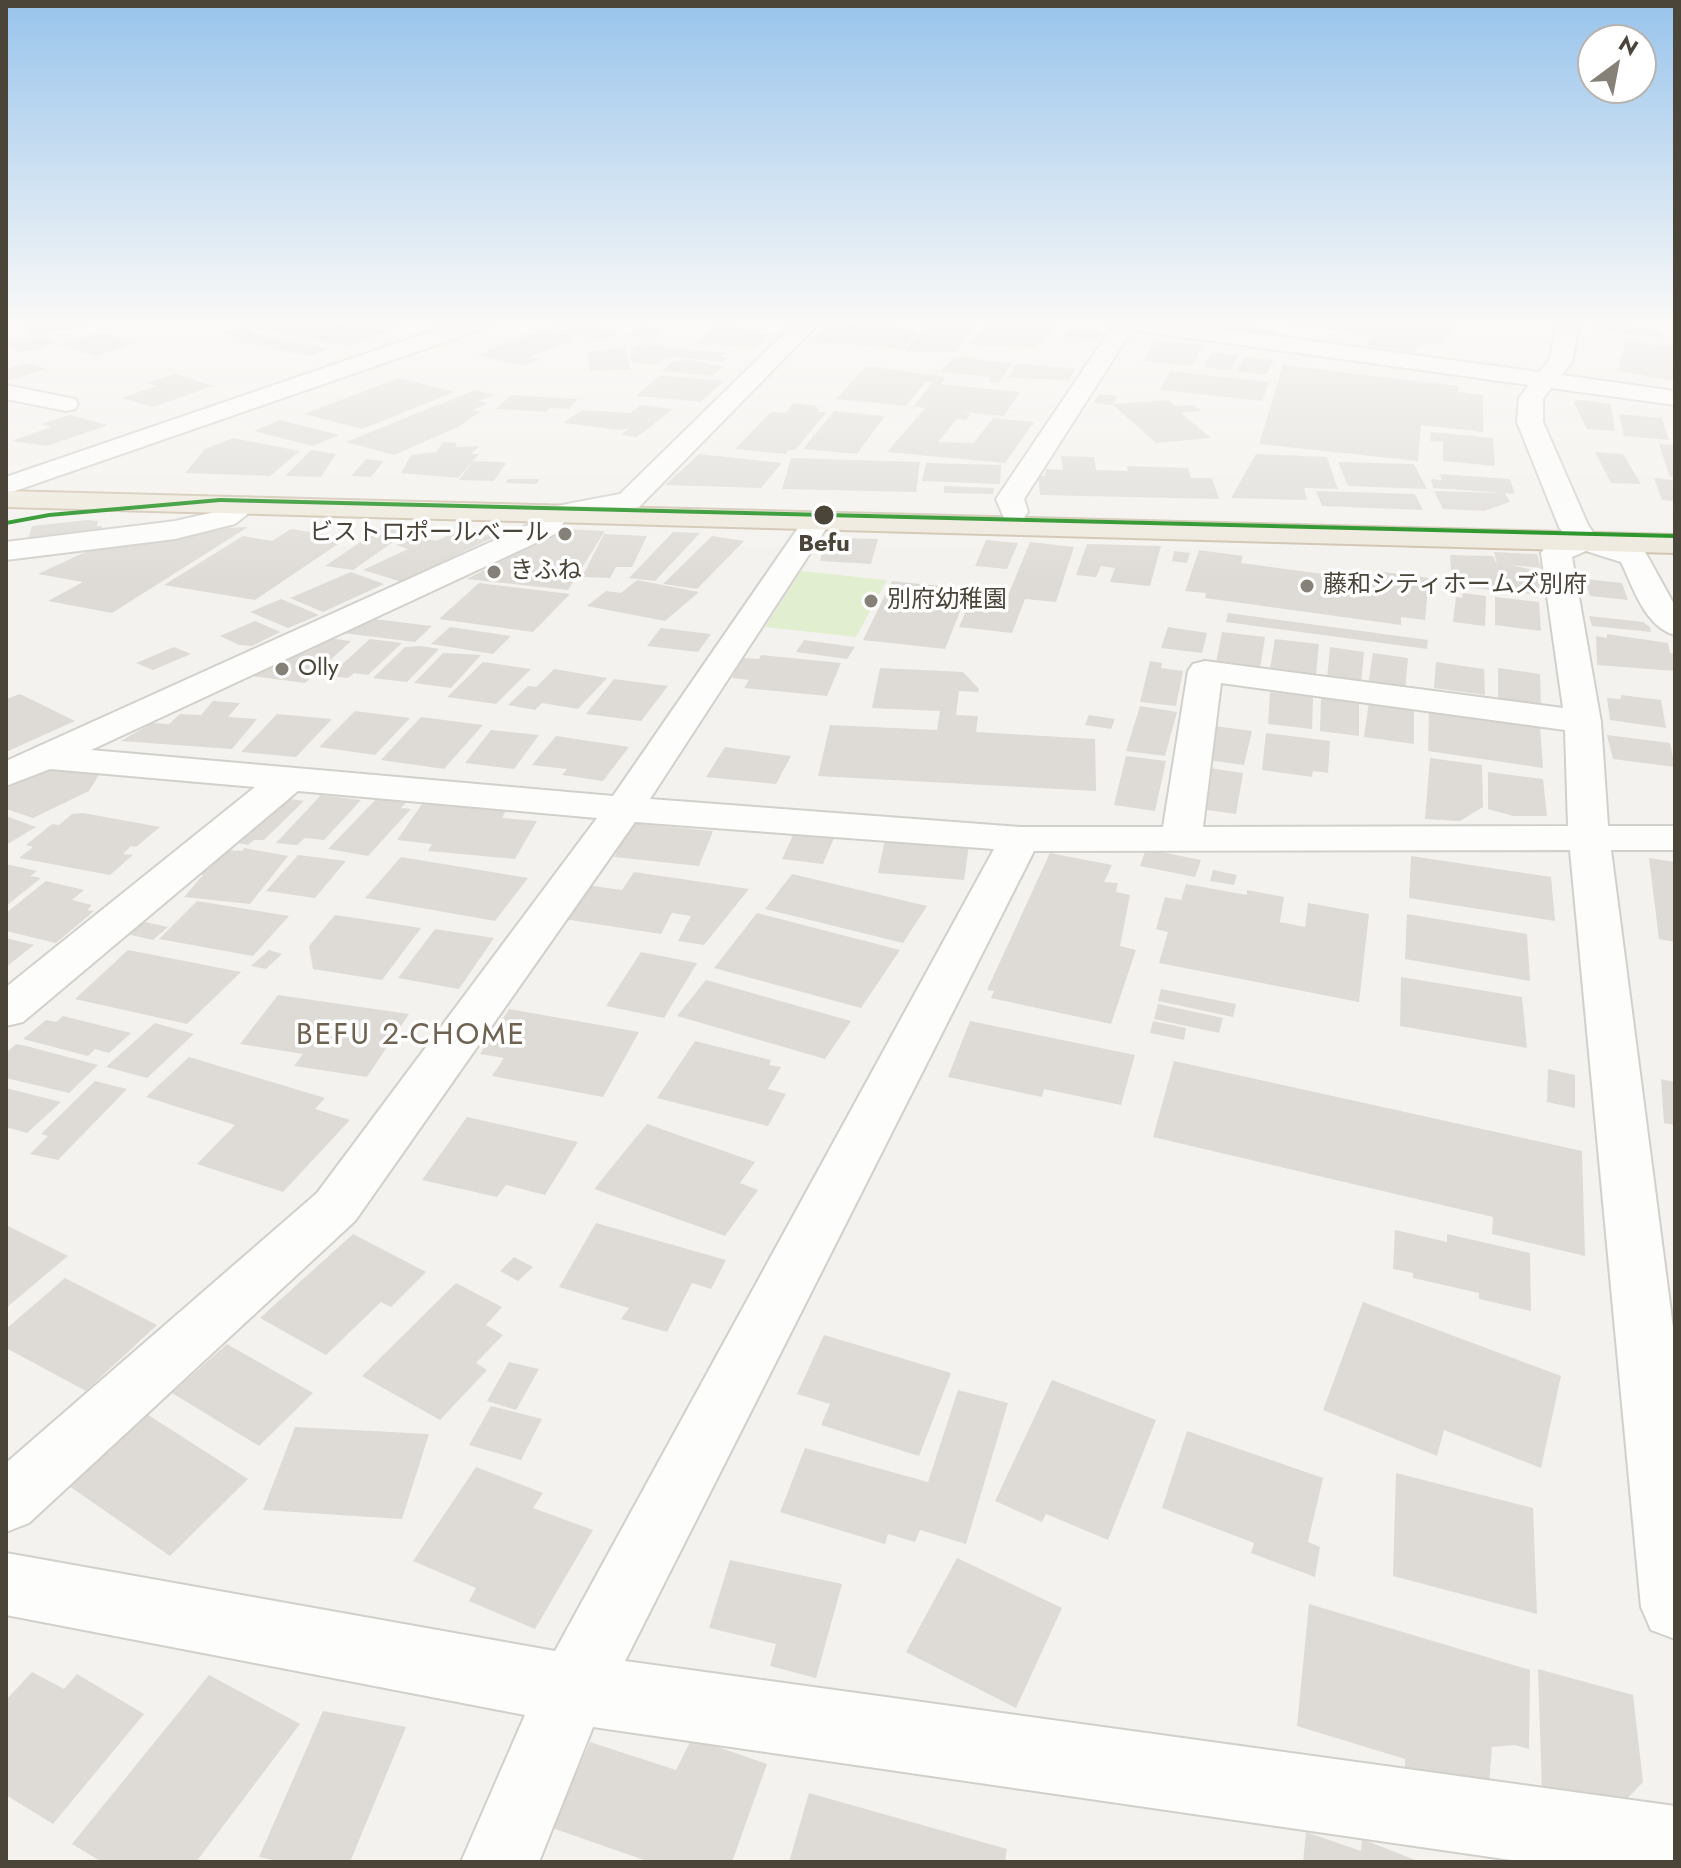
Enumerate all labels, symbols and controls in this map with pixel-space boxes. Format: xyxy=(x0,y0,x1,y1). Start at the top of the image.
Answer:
north arrow xyxy=(1577,24,1657,104)
text: N xyxy=(1613,27,1645,64)
marker: Befu xyxy=(812,503,836,527)
place label: ビストロポールべール xyxy=(309,520,549,548)
marker: ビストロポールべール xyxy=(556,525,574,543)
place label: Befu xyxy=(798,531,850,559)
place label: きふね xyxy=(510,558,582,586)
marker: きふね xyxy=(485,563,503,581)
place label: 藤和シティホームズ別府 xyxy=(1323,572,1587,600)
marker: 藤和シティホームズ別府 xyxy=(1298,577,1316,595)
place label: 別府幼稚園 xyxy=(887,587,1007,615)
marker: 別府幼稚園 xyxy=(862,592,880,610)
place label: Olly xyxy=(298,655,339,683)
marker: Olly xyxy=(273,660,291,678)
district label: BEFU 2-CHOME xyxy=(296,1019,526,1055)

